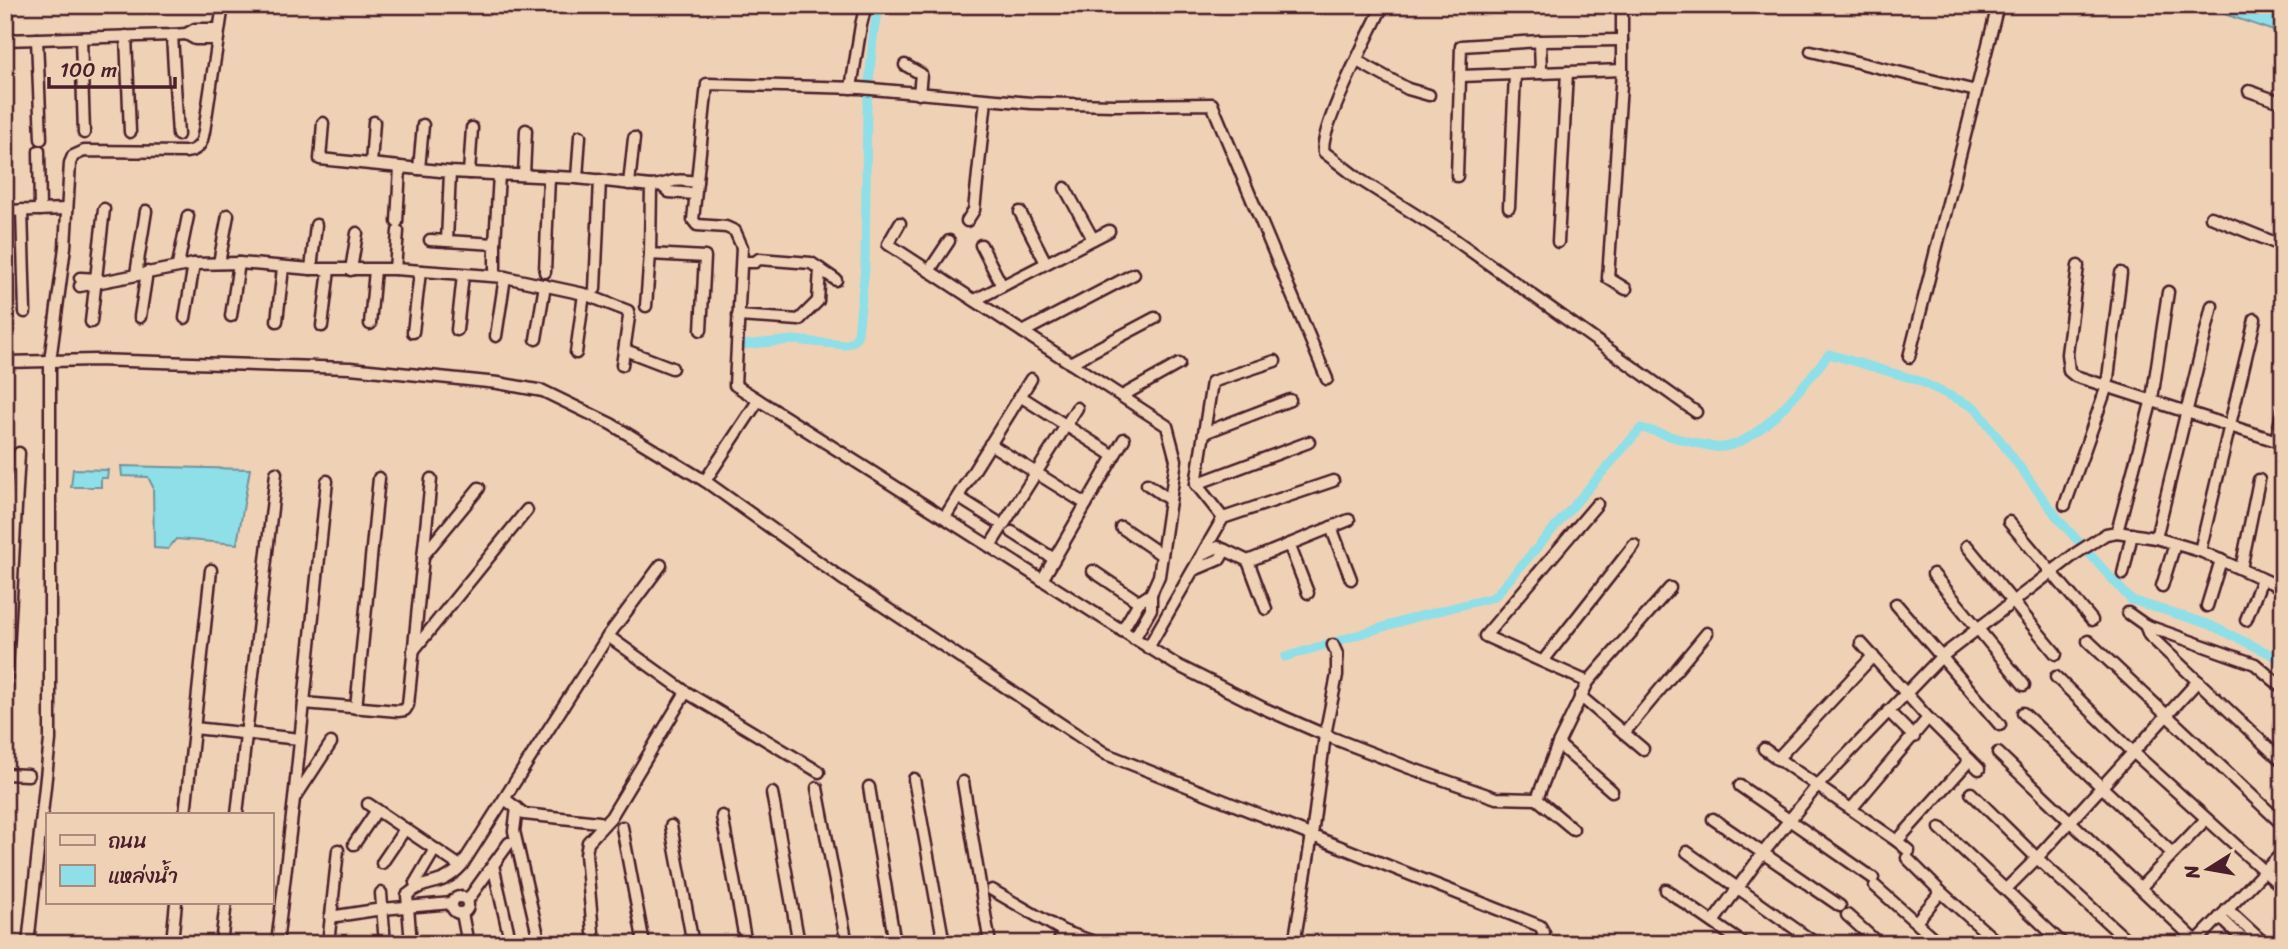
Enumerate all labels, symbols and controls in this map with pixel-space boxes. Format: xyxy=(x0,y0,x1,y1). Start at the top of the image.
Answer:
scale bar xyxy=(49,46,175,90)
text: 100 m xyxy=(60,51,117,89)
legend xyxy=(46,813,273,904)
text: ถนน xyxy=(108,822,147,860)
north arrow xyxy=(2172,834,2242,904)
text: แหล่งน้ำ xyxy=(108,857,178,895)
text: N xyxy=(2174,862,2209,883)

